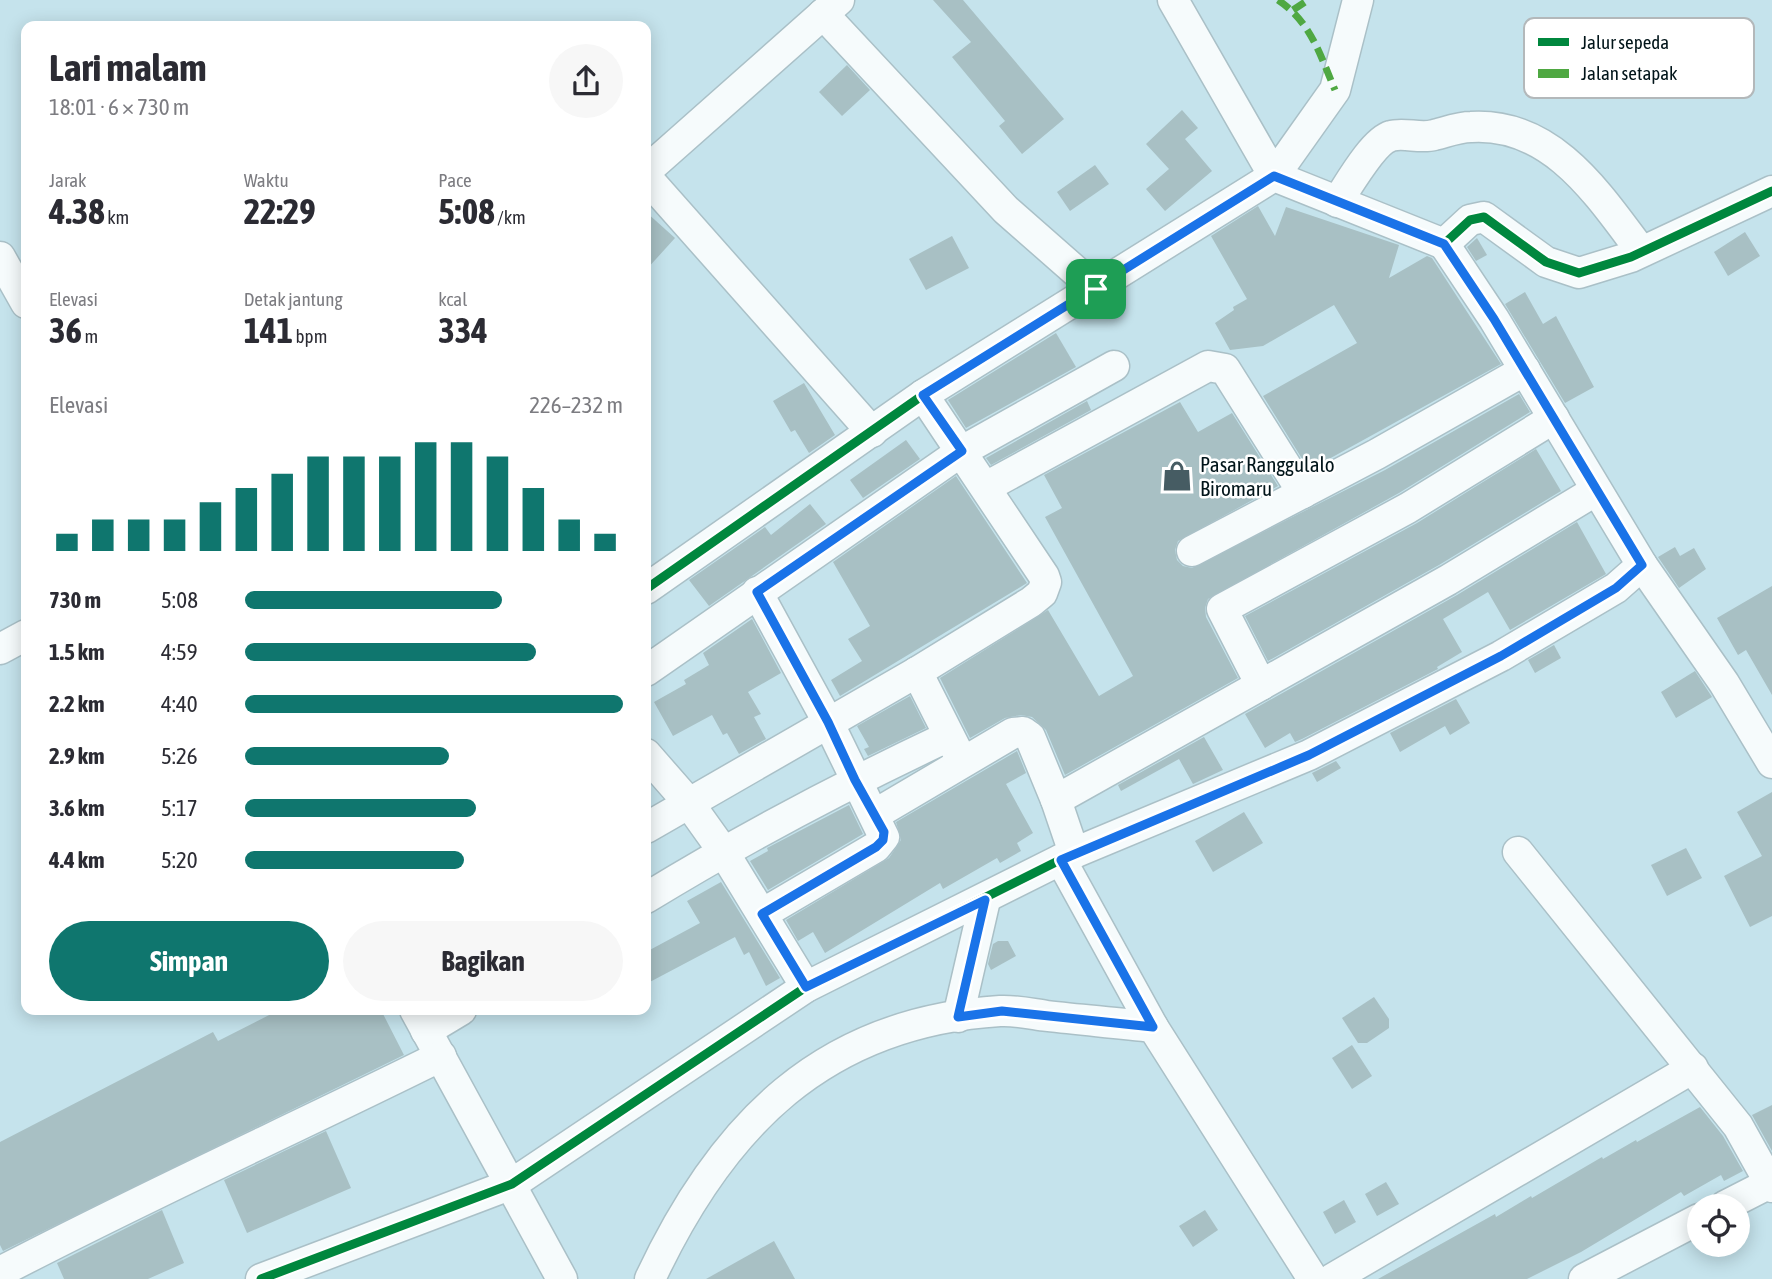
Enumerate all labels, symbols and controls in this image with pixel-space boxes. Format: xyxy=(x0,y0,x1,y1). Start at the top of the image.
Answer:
legend xyxy=(1524,18,1754,98)
text: Jalur sepeda xyxy=(1581,31,1669,53)
button: share xyxy=(549,44,623,118)
text: Lari malam xyxy=(49,46,207,89)
text: Jalan setapak xyxy=(1581,62,1678,84)
text: 18:01 · 6 × 730 m xyxy=(49,94,189,120)
text: Jarak xyxy=(49,169,86,191)
text: Waktu xyxy=(244,169,289,191)
text: Pace xyxy=(438,169,472,191)
text: 4.38 xyxy=(49,191,105,231)
text: 22:29 xyxy=(244,191,316,231)
text: 5:08 xyxy=(438,191,495,231)
text: km xyxy=(105,206,129,228)
text: /km xyxy=(495,206,526,228)
pin xyxy=(1066,259,1126,319)
icon: arrive xyxy=(1077,270,1115,308)
text: Elevasi xyxy=(49,288,98,310)
text: Detak jantung xyxy=(244,288,343,310)
text: kcal xyxy=(438,288,467,310)
text: 36 xyxy=(49,310,82,350)
text: 141 xyxy=(244,310,293,350)
text: 334 xyxy=(438,310,488,350)
text: m xyxy=(82,325,98,347)
text: bpm xyxy=(293,325,327,347)
text: Elevasi xyxy=(49,392,108,418)
text: 226–232 m xyxy=(529,392,623,418)
place label: Pasar Ranggulalo Biromaru xyxy=(1200,452,1335,500)
shop icon: Pasar Ranggulalo Biromaru xyxy=(1160,459,1194,493)
text: 730 m xyxy=(49,587,101,613)
text: 5:08 xyxy=(161,587,198,613)
text: 1.5 km xyxy=(49,639,105,665)
text: 4:59 xyxy=(161,639,198,665)
text: 2.2 km xyxy=(49,691,105,717)
text: 4:40 xyxy=(161,691,198,717)
text: 2.9 km xyxy=(49,743,105,769)
text: 5:26 xyxy=(161,743,198,769)
text: 3.6 km xyxy=(49,795,105,821)
text: 5:17 xyxy=(161,795,198,821)
text: 4.4 km xyxy=(49,847,105,873)
text: 5:20 xyxy=(161,847,198,873)
button: Simpan xyxy=(49,921,329,1001)
button: Bagikan xyxy=(343,921,623,1001)
map controls xyxy=(1687,1194,1750,1257)
button: locate xyxy=(1687,1194,1750,1257)

